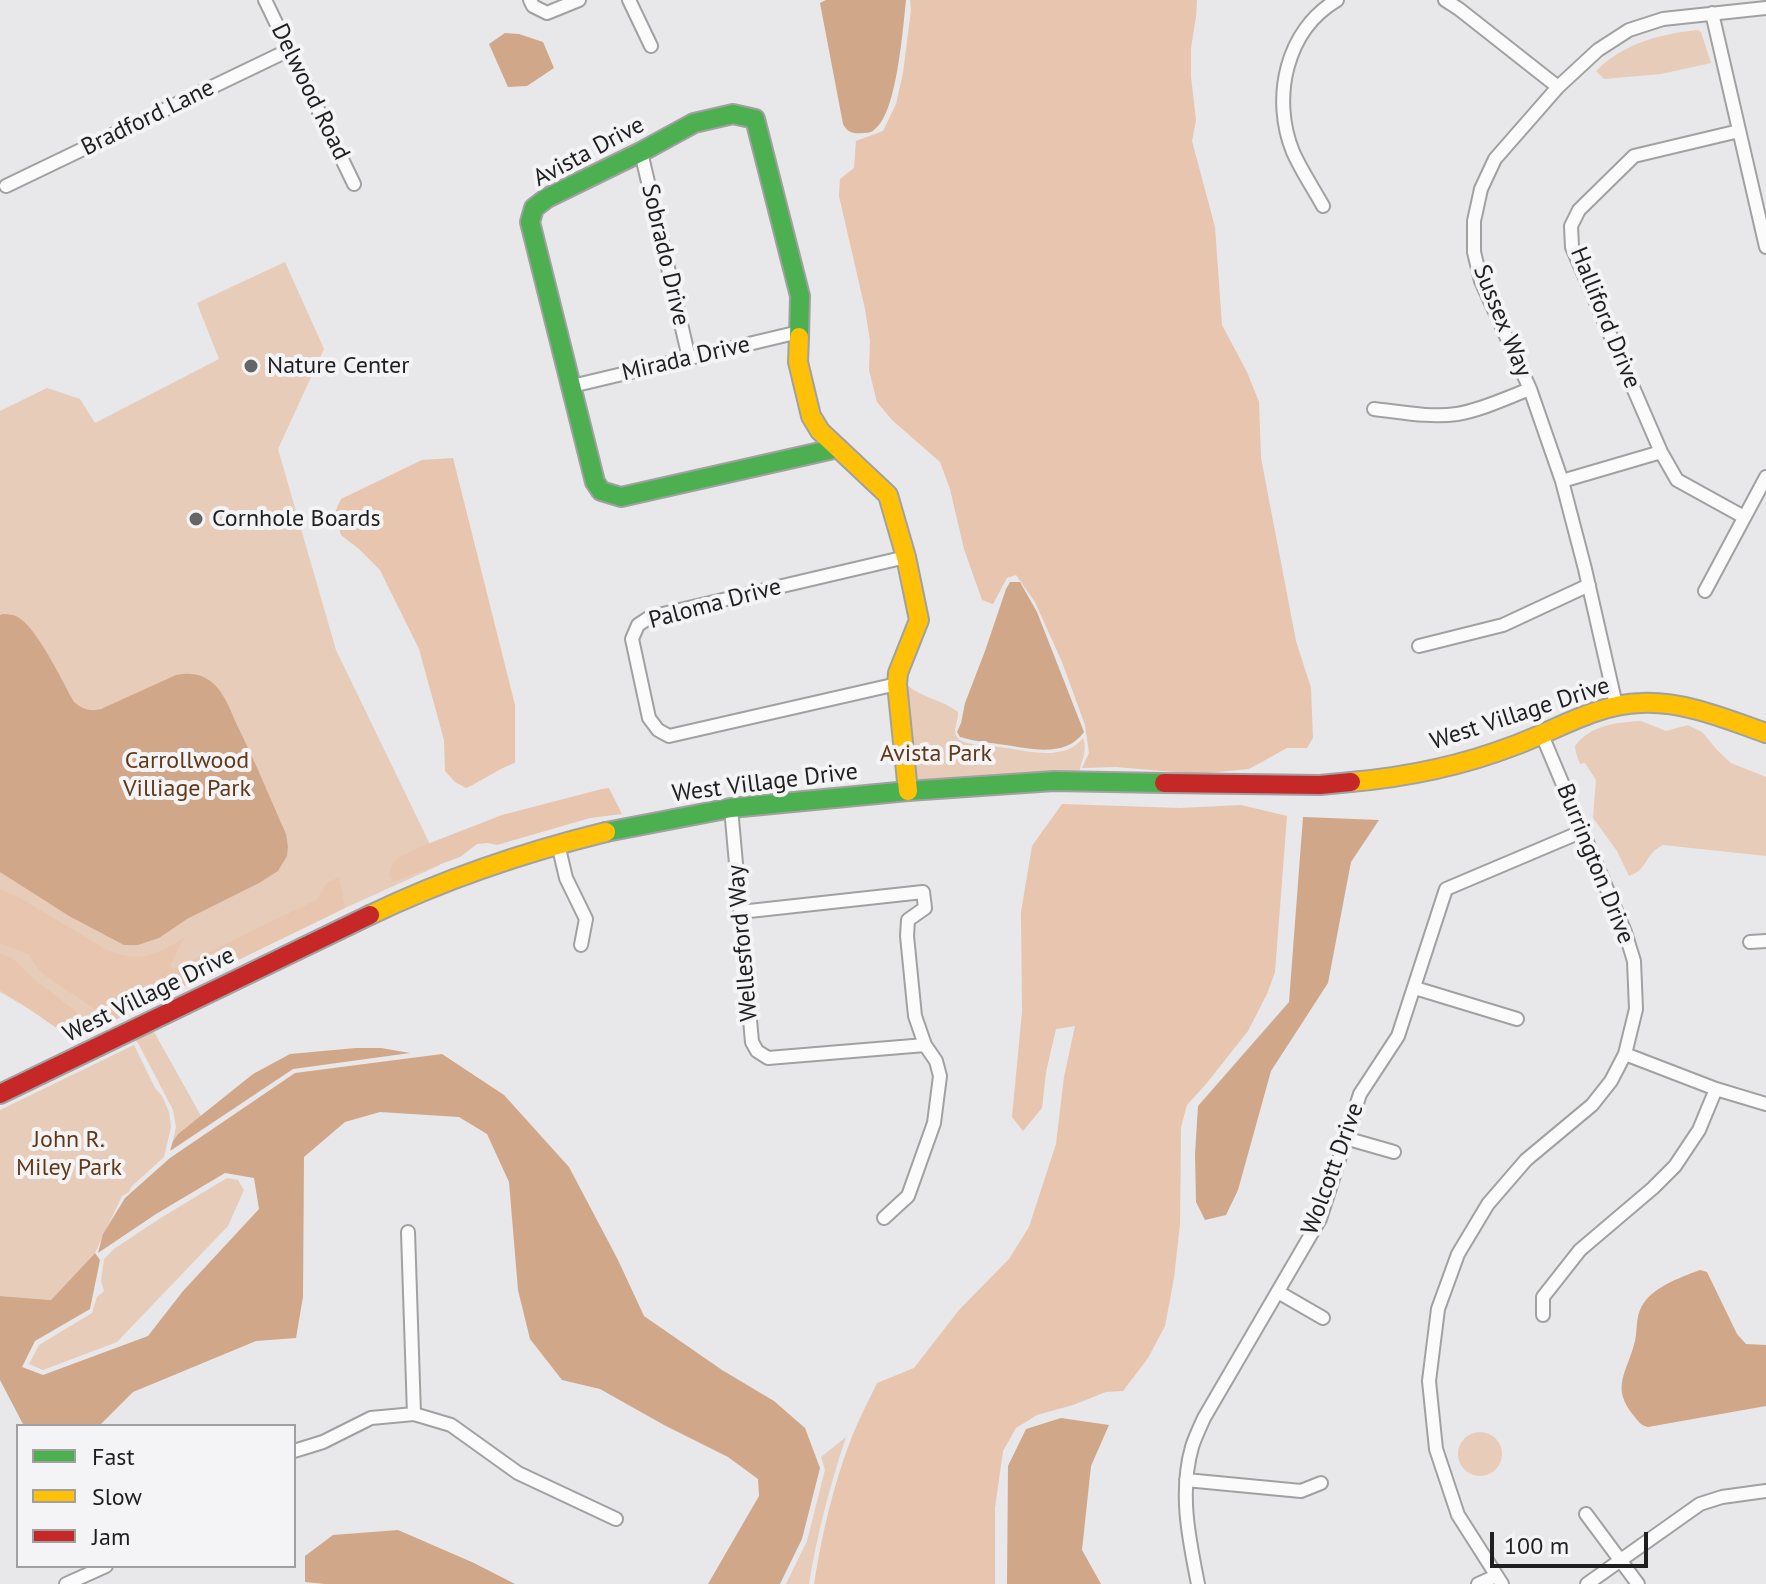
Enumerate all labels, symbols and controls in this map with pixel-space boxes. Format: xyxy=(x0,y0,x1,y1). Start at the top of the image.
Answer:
street label: Delwood Road xyxy=(265,19,355,165)
street label: Bradford Lane xyxy=(77,74,219,162)
street label: Avista Drive xyxy=(529,111,649,193)
street label: Sobrado Drive xyxy=(635,181,695,329)
street label: Halliford Drive xyxy=(1564,243,1646,393)
street label: Sussex Way xyxy=(1466,261,1538,381)
street label: Mirada Drive xyxy=(619,330,753,388)
place label: Nature Center xyxy=(267,352,409,380)
marker: Nature Center xyxy=(242,357,260,375)
place label: Cornhole Boards xyxy=(212,505,381,533)
marker: Cornhole Boards xyxy=(187,510,205,528)
street label: Paloma Drive xyxy=(646,572,784,636)
street label: West Village Drive xyxy=(1427,671,1613,757)
park label: Avista Park xyxy=(880,740,992,768)
park label: Carrollwood Villiage Park xyxy=(123,747,251,803)
street label: West Village Drive xyxy=(670,757,860,809)
street label: Burrington Drive xyxy=(1550,780,1640,948)
street label: Wellesford Way xyxy=(722,864,764,1022)
street label: West Village Drive xyxy=(59,941,239,1049)
street label: Wolcott Drive xyxy=(1296,1099,1370,1239)
park label: John R. Miley Park xyxy=(16,1126,122,1182)
legend xyxy=(16,1424,296,1568)
text: Fast xyxy=(92,1441,135,1472)
text: Slow xyxy=(92,1481,142,1512)
scale bar xyxy=(1494,1516,1652,1566)
text: Jam xyxy=(92,1521,130,1552)
text: 100 m xyxy=(1504,1530,1569,1561)

